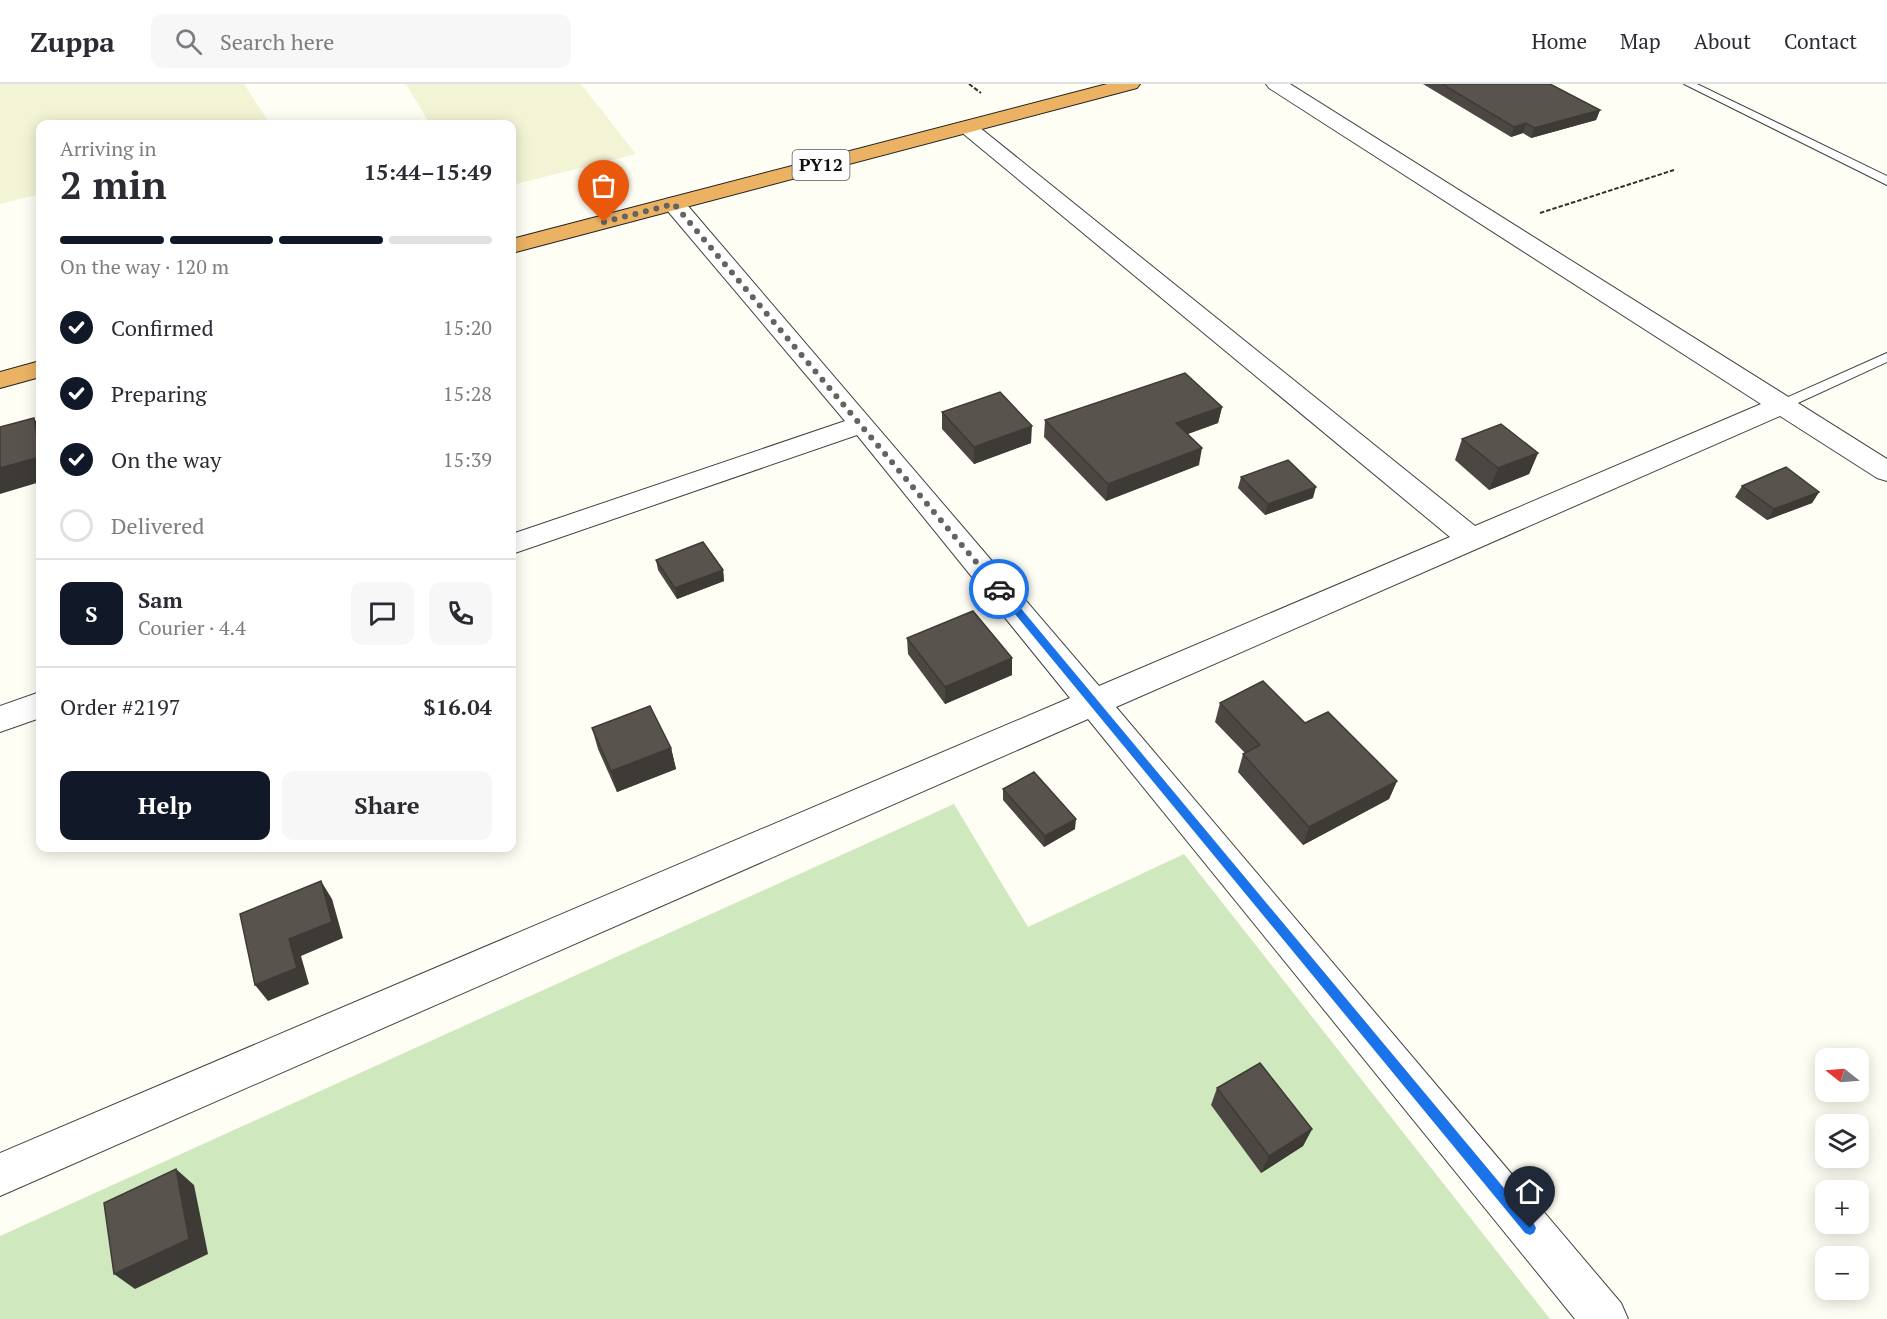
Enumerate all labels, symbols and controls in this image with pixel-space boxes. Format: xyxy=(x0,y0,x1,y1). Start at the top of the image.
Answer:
search box xyxy=(151,14,571,68)
text: Zuppa xyxy=(30,23,115,60)
icon: search xyxy=(172,25,205,58)
text: Search here xyxy=(220,27,334,56)
text: Home xyxy=(1531,27,1587,55)
text: Map xyxy=(1620,27,1661,55)
text: About xyxy=(1694,27,1751,55)
text: Contact xyxy=(1784,27,1857,55)
text: Arriving in xyxy=(60,135,156,162)
road number: PY12 xyxy=(792,150,850,180)
text: 15:44–15:49 xyxy=(364,157,492,186)
text: 2 min xyxy=(60,158,167,210)
pin xyxy=(578,160,629,222)
icon: bag xyxy=(587,169,620,202)
text: On the way · 120 m xyxy=(60,253,229,280)
icon: check xyxy=(60,311,93,344)
text: Confirmed xyxy=(111,313,214,342)
text: 15:20 xyxy=(443,314,492,341)
icon: check xyxy=(60,377,93,410)
text: Preparing xyxy=(111,379,207,408)
text: 15:28 xyxy=(443,380,492,407)
icon: check xyxy=(60,443,93,476)
text: On the way xyxy=(111,445,221,474)
text: 15:39 xyxy=(443,446,492,473)
text: Delivered xyxy=(111,511,204,540)
courier xyxy=(969,559,1029,619)
icon: car xyxy=(983,573,1016,606)
button: chat xyxy=(351,582,414,645)
button: phone xyxy=(429,582,492,645)
text: Sam xyxy=(138,585,183,614)
text: S xyxy=(85,599,98,628)
text: Courier · 4.4 xyxy=(138,614,246,641)
text: Order #2197 xyxy=(60,692,180,721)
text: $16.04 xyxy=(423,692,492,721)
button: Help xyxy=(60,771,270,840)
button: Share xyxy=(282,771,492,840)
north arrow xyxy=(1815,1048,1869,1102)
map controls xyxy=(1815,1048,1869,1300)
button: layers xyxy=(1815,1114,1869,1168)
pin xyxy=(1504,1166,1555,1228)
icon: home xyxy=(1513,1175,1546,1208)
button: + xyxy=(1815,1180,1869,1234)
button: − xyxy=(1815,1246,1869,1300)

